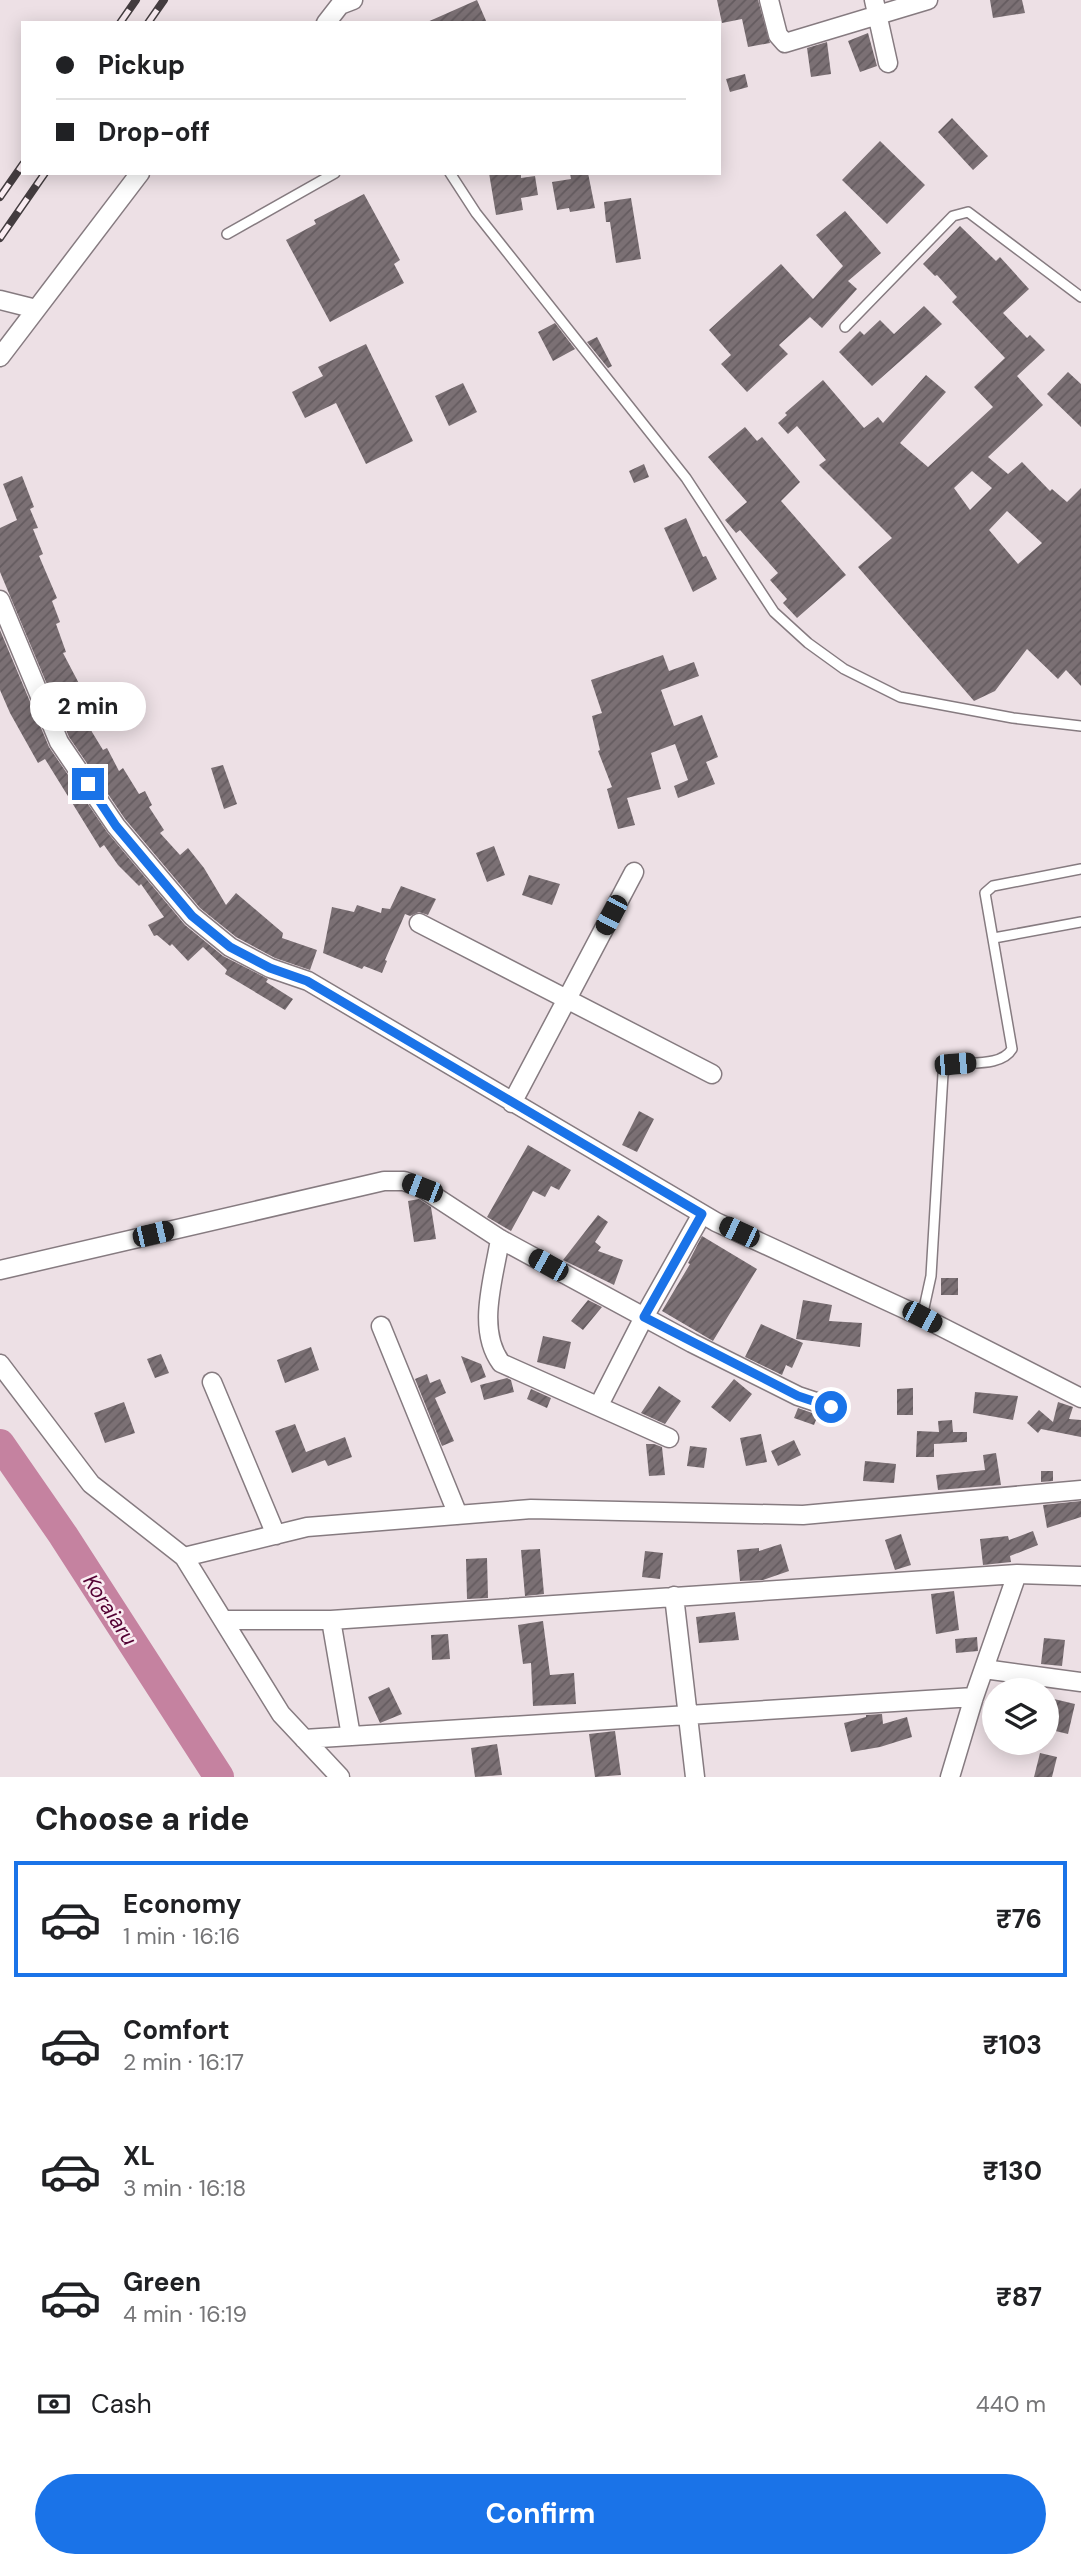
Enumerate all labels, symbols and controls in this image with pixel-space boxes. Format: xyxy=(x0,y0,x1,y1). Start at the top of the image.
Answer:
text: Pickup xyxy=(98,48,185,82)
text: Drop-off xyxy=(98,115,210,149)
callout: 2 min xyxy=(30,682,146,732)
text: 2 min xyxy=(58,691,118,721)
route end xyxy=(72,768,104,800)
car xyxy=(592,892,631,938)
car xyxy=(934,1052,977,1076)
car xyxy=(399,1171,446,1205)
car xyxy=(716,1214,763,1250)
car xyxy=(131,1219,176,1249)
car xyxy=(525,1246,572,1284)
car xyxy=(899,1298,946,1336)
route start xyxy=(815,1391,847,1423)
water label: Koraiaru xyxy=(77,1569,143,1651)
map controls xyxy=(982,1678,1059,1755)
button: layers xyxy=(982,1678,1059,1755)
text: Choose a ride xyxy=(35,1798,250,1840)
text: Economy xyxy=(123,1887,241,1921)
icon: car xyxy=(39,1888,102,1951)
text: ₹76 xyxy=(996,1902,1042,1936)
text: 1 min · 16:16 xyxy=(123,1921,240,1951)
text: Comfort xyxy=(123,2013,229,2047)
icon: car xyxy=(39,2014,102,2077)
text: ₹103 xyxy=(983,2028,1042,2062)
text: 2 min · 16:17 xyxy=(123,2047,244,2077)
text: XL xyxy=(123,2139,155,2173)
icon: car xyxy=(39,2140,102,2203)
text: ₹130 xyxy=(983,2154,1042,2188)
text: 3 min · 16:18 xyxy=(123,2173,246,2203)
text: Green xyxy=(123,2265,201,2299)
icon: car xyxy=(39,2266,102,2329)
text: ₹87 xyxy=(996,2280,1042,2314)
text: 4 min · 16:19 xyxy=(123,2299,247,2329)
icon: cash xyxy=(35,2385,73,2423)
text: Cash xyxy=(91,2387,152,2421)
text: 440 m xyxy=(976,2389,1046,2419)
button: Confirm xyxy=(35,2474,1046,2554)

